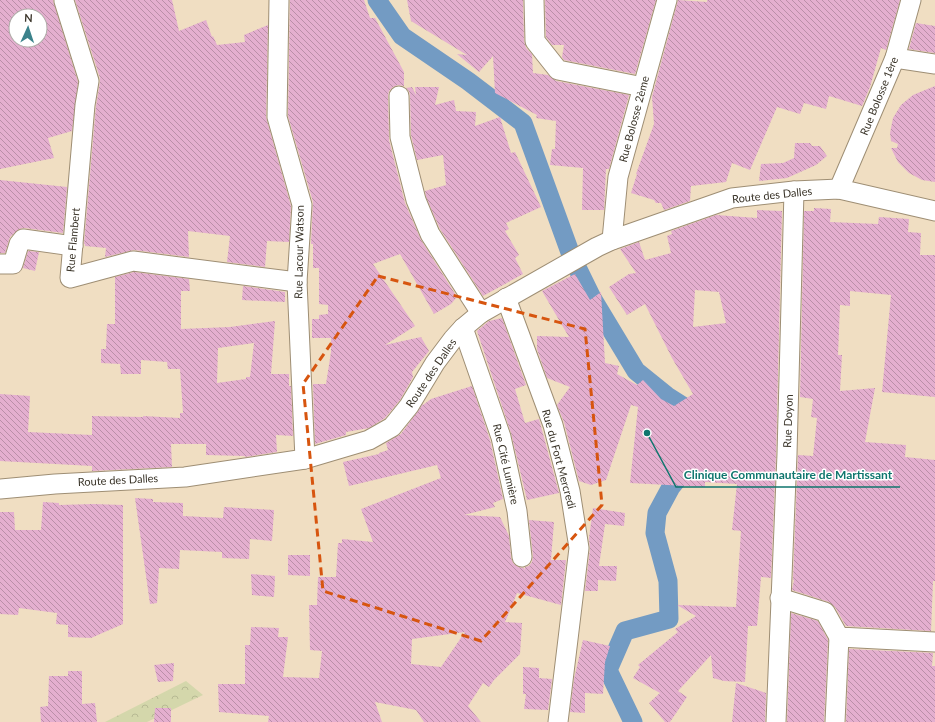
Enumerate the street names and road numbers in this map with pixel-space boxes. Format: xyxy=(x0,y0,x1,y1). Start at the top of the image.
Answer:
street label: Rue Bolosse 1ère xyxy=(857,55,900,137)
street label: Rue Bolosse 2ème xyxy=(616,74,651,163)
street label: Route des Dalles xyxy=(731,184,813,205)
street label: Rue Lacour Watson xyxy=(291,205,306,299)
street label: Rue Flambert xyxy=(63,207,82,273)
street label: Route des Dalles xyxy=(403,336,459,410)
street label: Rue Doyon xyxy=(780,394,795,448)
street label: Rue du Fort Mercredi xyxy=(540,408,579,510)
street label: Rue Cité Lumière xyxy=(491,422,522,506)
street label: Route des Dalles xyxy=(77,471,159,488)

